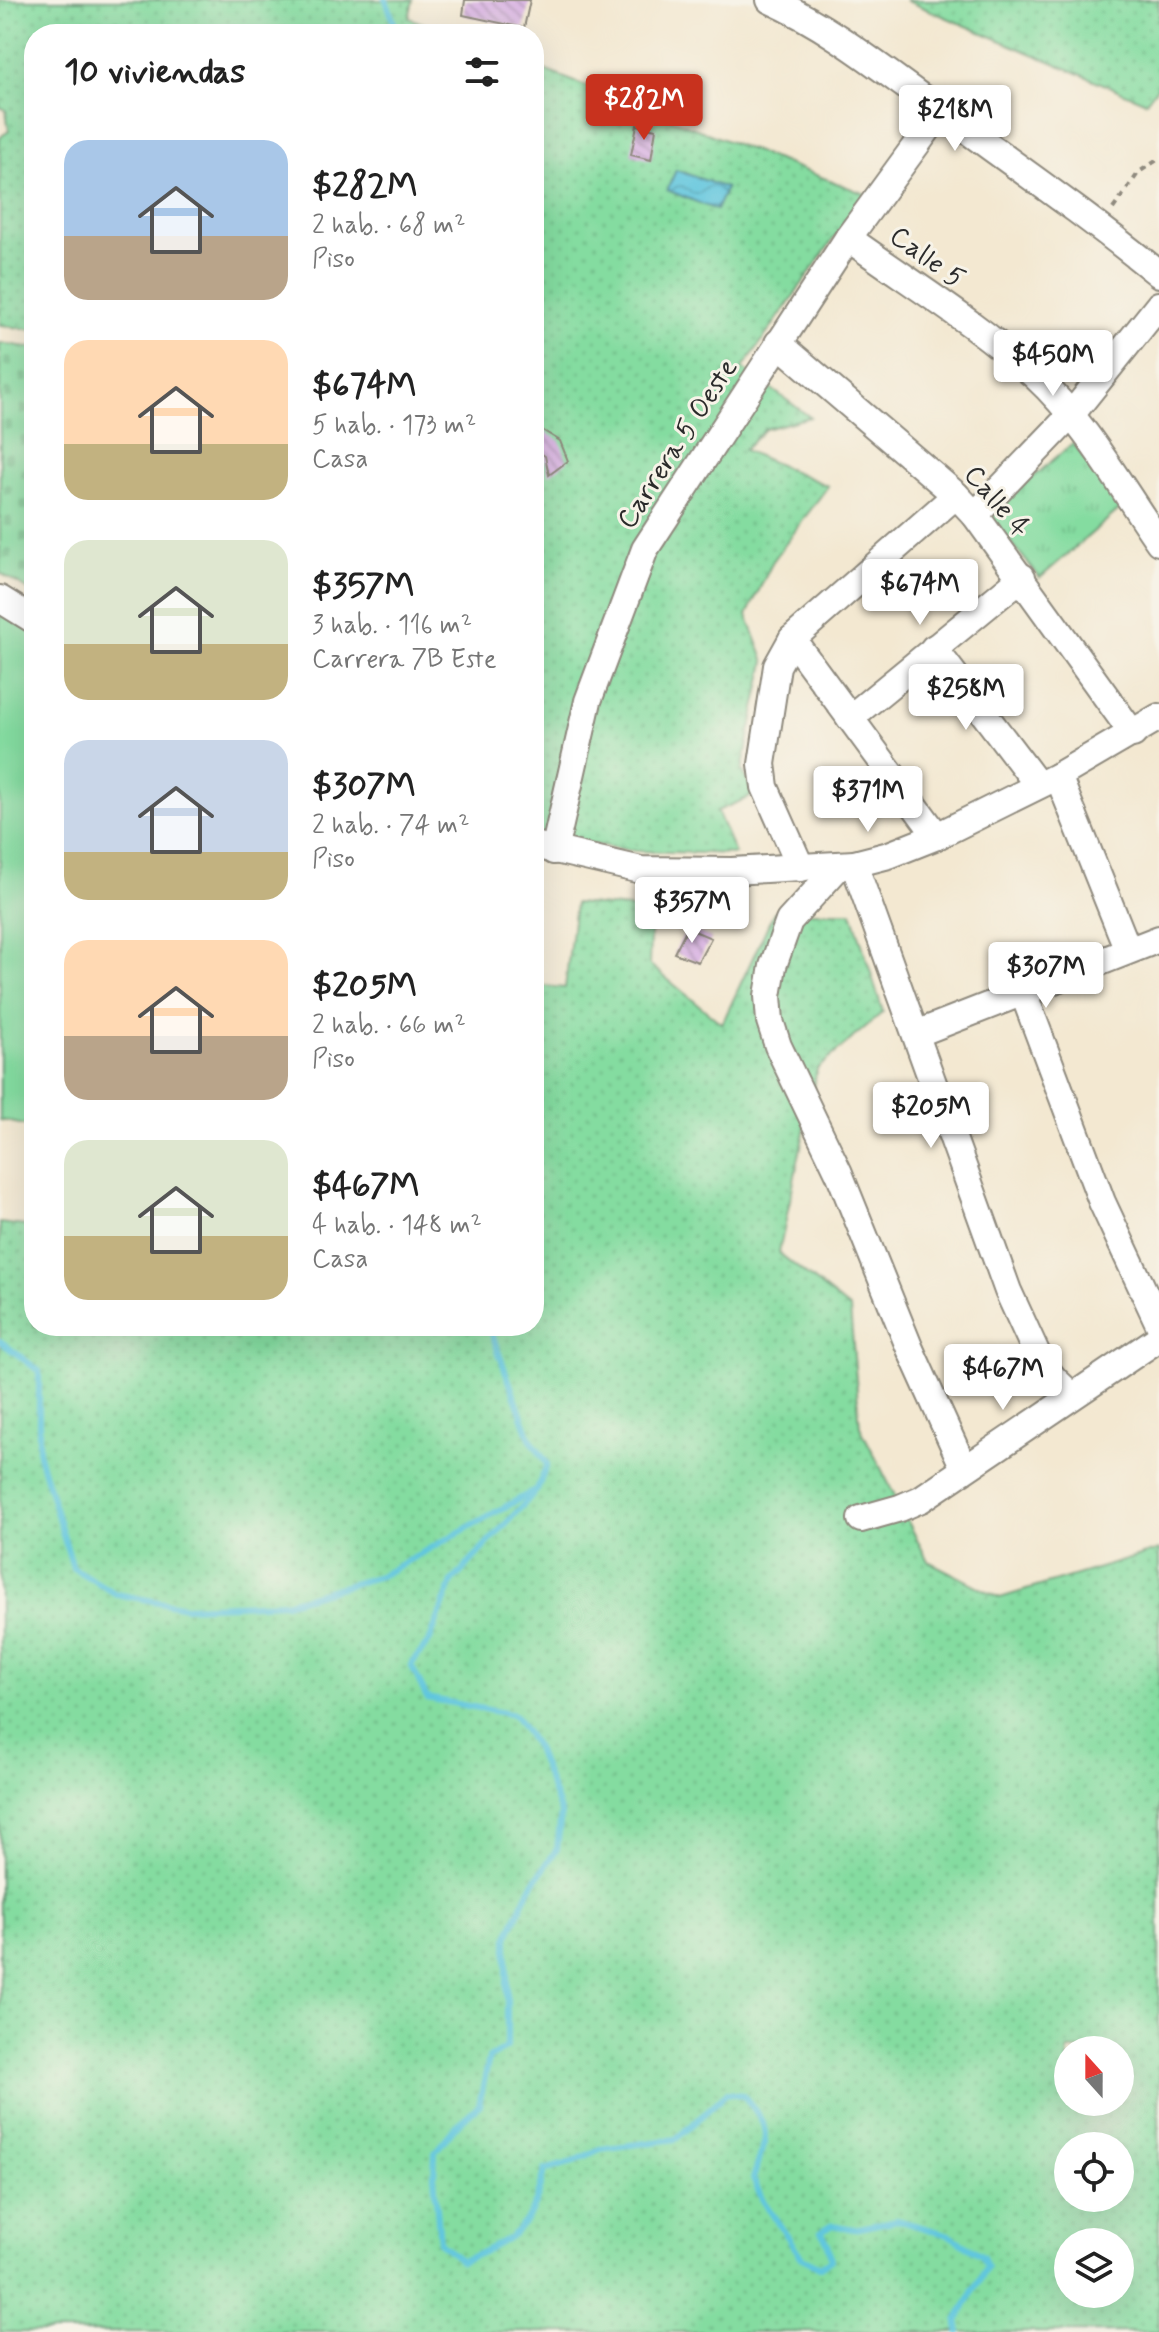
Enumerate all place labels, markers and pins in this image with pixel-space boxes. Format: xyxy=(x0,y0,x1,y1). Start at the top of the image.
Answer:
pin: $282M xyxy=(588,74,700,142)
pin: $218M xyxy=(899,85,1011,153)
pin: $450M xyxy=(997,330,1109,398)
pin: $674M xyxy=(864,559,976,627)
pin: $258M xyxy=(910,664,1022,732)
pin: $371M xyxy=(812,766,924,834)
pin: $357M xyxy=(636,877,748,945)
pin: $307M xyxy=(990,942,1102,1010)
pin: $205M xyxy=(875,1082,987,1150)
pin: $467M xyxy=(947,1344,1059,1412)

